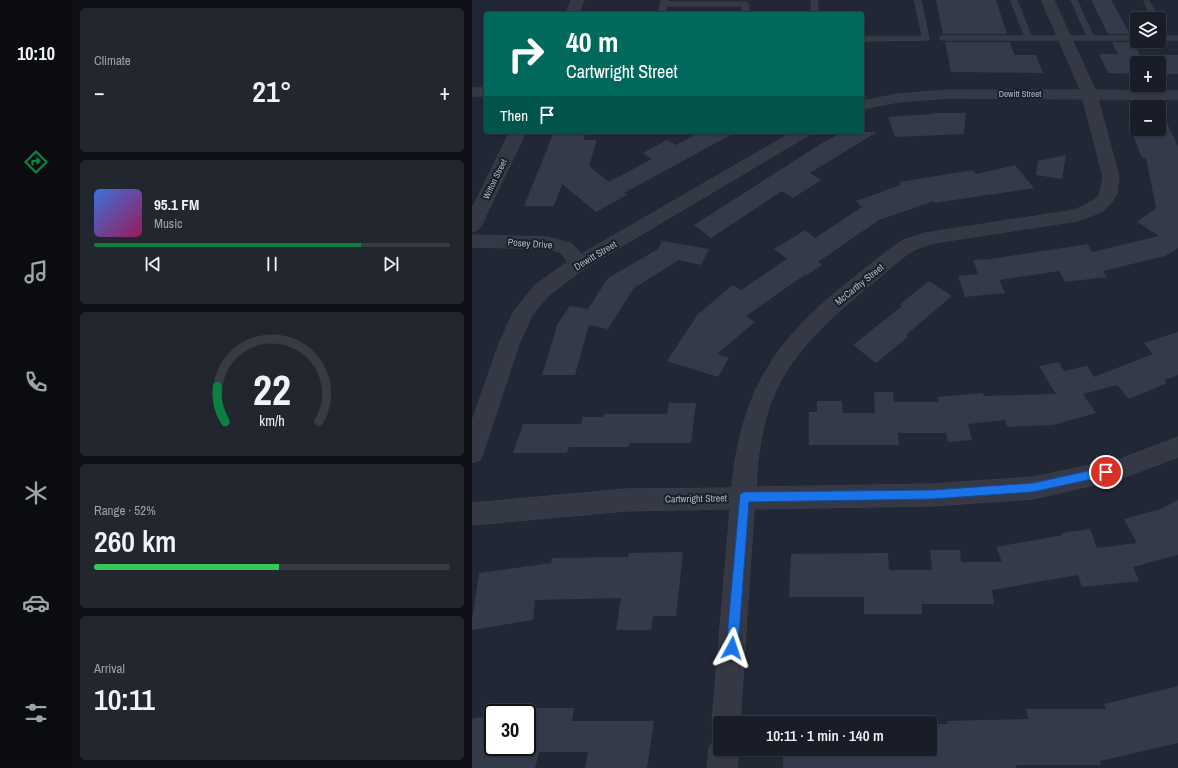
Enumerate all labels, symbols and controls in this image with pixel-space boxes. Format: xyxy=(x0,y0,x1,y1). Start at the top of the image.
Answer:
map controls xyxy=(1130,12,1166,136)
button: layers xyxy=(1130,12,1166,48)
text: 40 m xyxy=(566,23,618,61)
icon: right xyxy=(500,28,552,80)
text: 10:10 xyxy=(17,41,55,66)
text: Climate xyxy=(94,52,131,69)
button: + xyxy=(1130,56,1166,92)
text: Cartwright Street xyxy=(566,59,678,84)
text: 21° xyxy=(252,71,292,111)
text: − xyxy=(94,77,105,107)
text: + xyxy=(439,77,450,107)
street label: Dewitt Street xyxy=(999,88,1041,100)
button: − xyxy=(1130,100,1166,136)
icon: arrive xyxy=(536,104,558,126)
text: Then xyxy=(500,105,528,126)
icon: directions xyxy=(22,148,50,176)
street label: Witton Street xyxy=(480,157,510,201)
text: 95.1 FM xyxy=(154,194,199,215)
text: Music xyxy=(154,215,182,232)
street label: Posey Drive xyxy=(507,235,553,252)
street label: Dewitt Street xyxy=(572,237,620,273)
icon: previous xyxy=(142,253,164,275)
icon: pause xyxy=(261,253,283,275)
icon: next xyxy=(380,253,402,275)
icon: music xyxy=(22,258,50,286)
street label: McCarthy Street xyxy=(832,260,887,308)
text: 22 xyxy=(253,362,291,418)
icon: phone xyxy=(22,368,50,396)
text: km/h xyxy=(259,411,285,430)
pin xyxy=(1089,455,1123,489)
icon: arrive xyxy=(1095,461,1117,483)
icon: climate xyxy=(22,479,50,507)
street label: Cartwright Street xyxy=(665,491,728,506)
text: Range · 52% xyxy=(94,502,156,519)
text: 260 km xyxy=(94,521,176,561)
icon: car xyxy=(22,589,50,617)
position arrow xyxy=(711,627,753,669)
text: Arrival xyxy=(94,660,125,677)
text: 10:11 xyxy=(94,679,155,719)
icon: filters xyxy=(22,699,50,727)
speed limit sign: 30 xyxy=(484,704,536,756)
text: 10:11 · 1 min · 140 m xyxy=(766,725,884,746)

